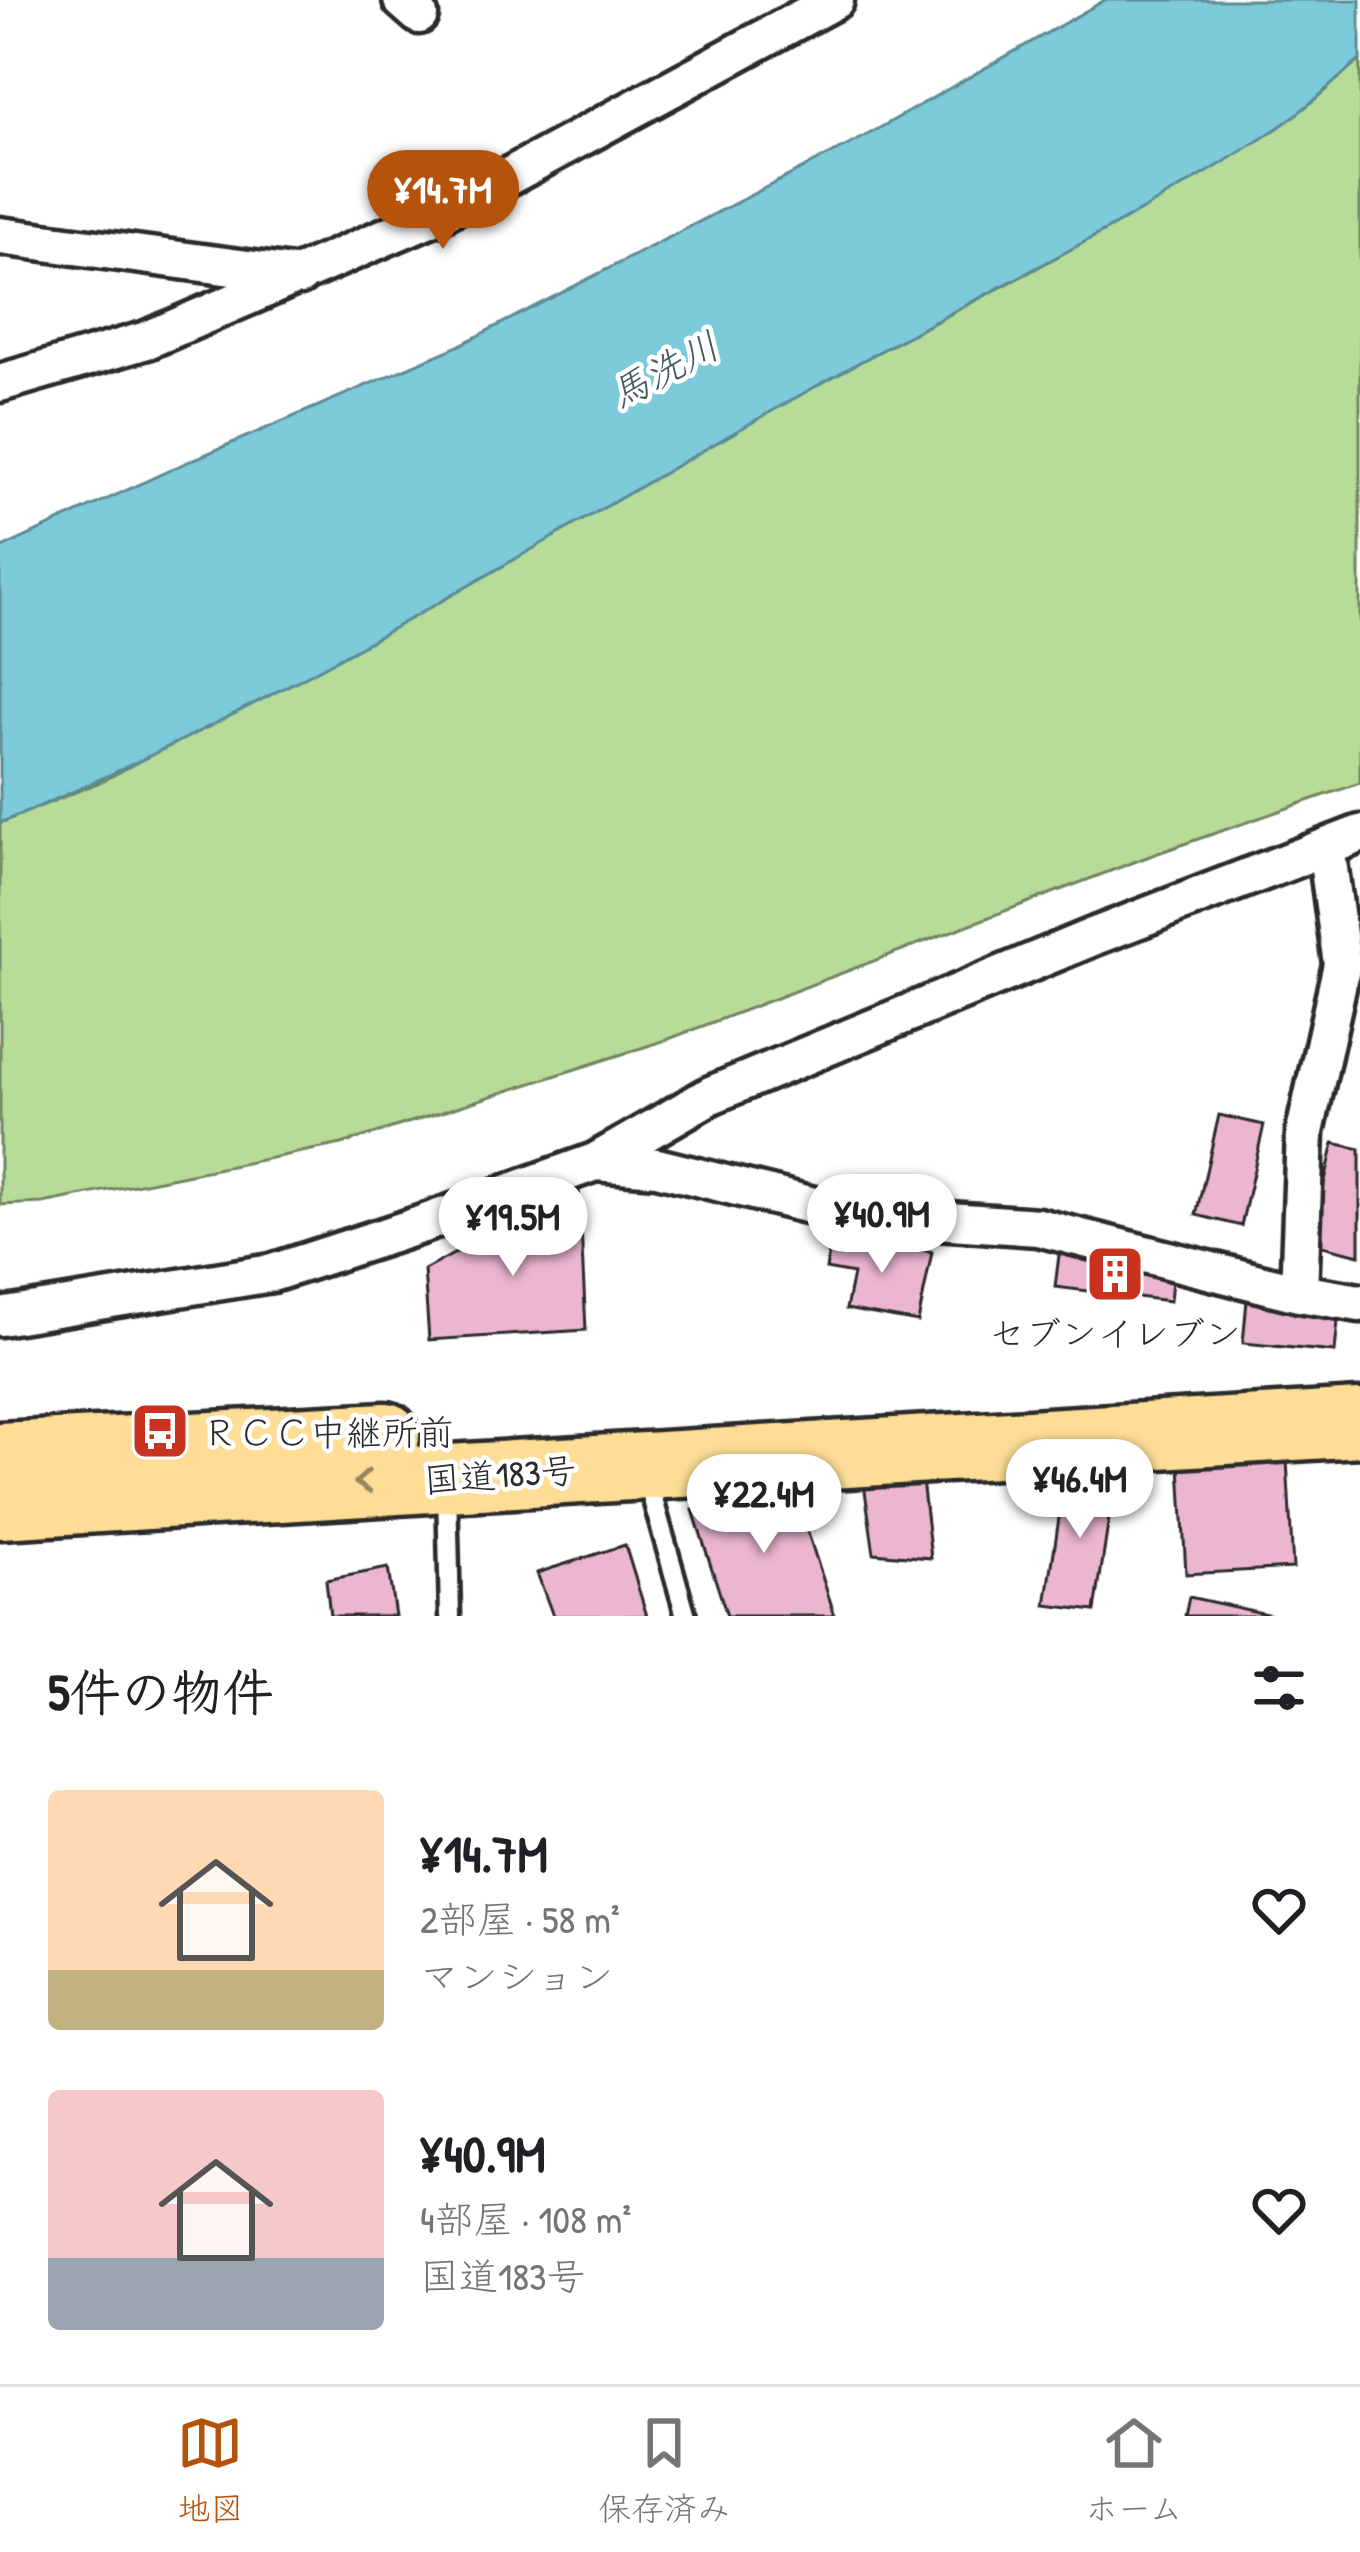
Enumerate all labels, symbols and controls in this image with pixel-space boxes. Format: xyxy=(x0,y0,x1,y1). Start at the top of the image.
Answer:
pin: ¥14.7M xyxy=(345,150,541,252)
text: ¥14.7M xyxy=(394,162,492,215)
water label: 馬洗川 xyxy=(600,318,728,420)
pin: ¥40.9M xyxy=(784,1174,980,1276)
pin: ¥19.5M xyxy=(415,1177,611,1279)
text: ¥40.9M xyxy=(834,1186,930,1239)
text: ¥19.5M xyxy=(466,1189,560,1242)
building icon: セブンイレブン xyxy=(1084,1243,1146,1305)
place label: セブンイレブン xyxy=(989,1308,1241,1357)
bus stop icon: ＲＣＣ中継所前 xyxy=(129,1400,191,1462)
place label: ＲＣＣ中継所前 xyxy=(202,1407,454,1456)
pin: ¥46.4M xyxy=(982,1439,1178,1541)
street label: 国道183号 xyxy=(422,1444,578,1504)
text: ¥46.4M xyxy=(1033,1451,1127,1504)
pin: ¥22.4M xyxy=(666,1454,862,1556)
text: ¥22.4M xyxy=(714,1466,814,1519)
one-way arrow xyxy=(353,1469,372,1495)
icon: filters xyxy=(1246,1655,1312,1721)
text: 5件の物件 xyxy=(48,1657,274,1726)
text: ¥14.7M xyxy=(420,1819,548,1888)
icon: home xyxy=(144,1838,288,1982)
icon: heart xyxy=(1246,1877,1312,1943)
text: 2部屋 · 58 m² xyxy=(420,1892,620,1945)
text: マンション xyxy=(420,1949,613,2002)
text: ¥40.9M xyxy=(420,2119,546,2188)
icon: home xyxy=(144,2138,288,2282)
icon: heart xyxy=(1246,2177,1312,2243)
text: 4部屋 · 108 m² xyxy=(420,2192,631,2245)
text: 国道183号 xyxy=(420,2249,586,2302)
tab: 地図 xyxy=(177,2410,243,2530)
tab: 保存済み xyxy=(598,2410,730,2530)
tab: ホーム xyxy=(1085,2410,1183,2530)

